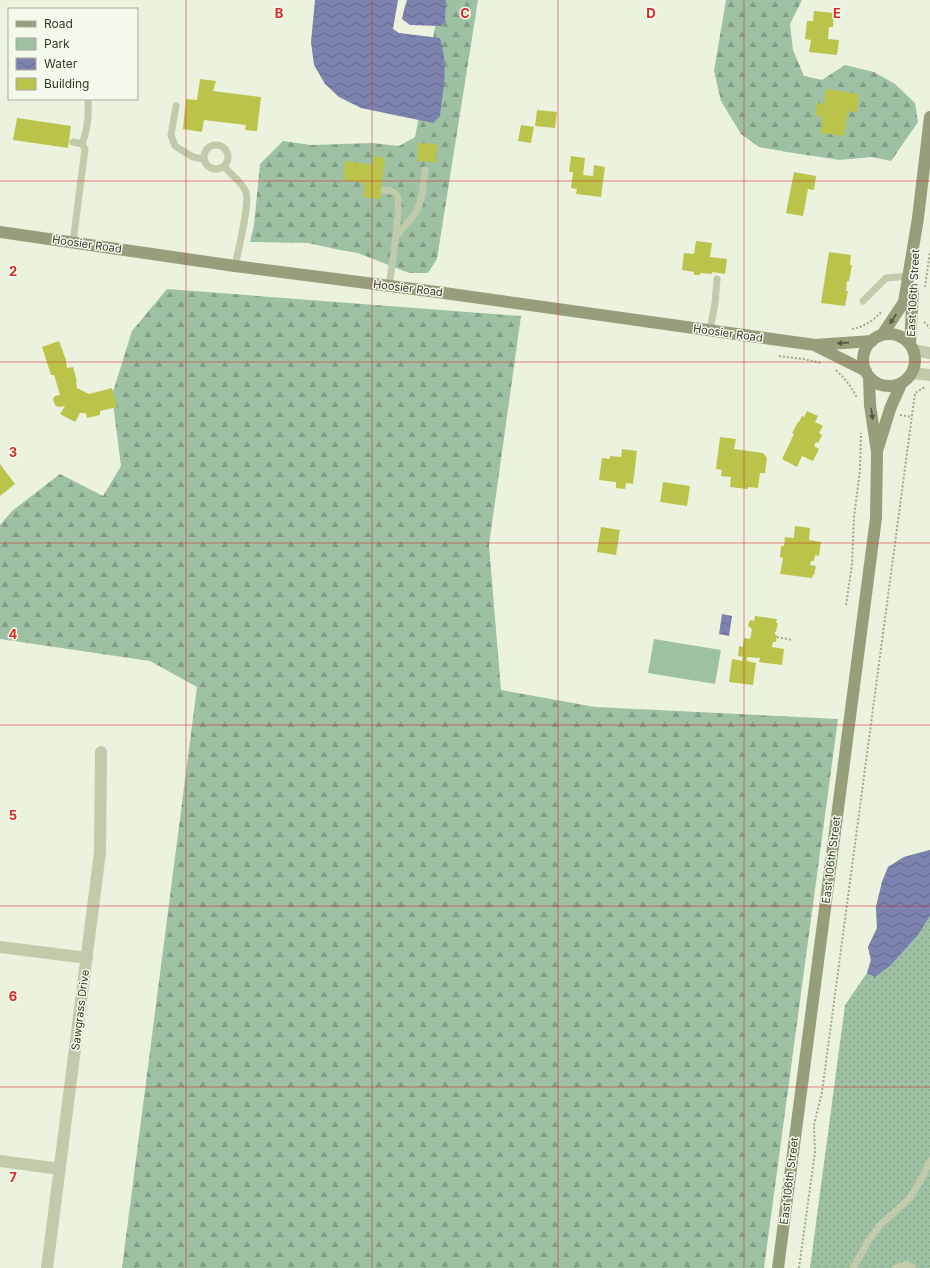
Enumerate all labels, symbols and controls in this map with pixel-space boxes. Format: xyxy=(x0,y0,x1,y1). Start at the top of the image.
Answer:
text: B xyxy=(275,5,284,21)
text: C xyxy=(460,5,470,21)
text: D xyxy=(646,5,656,21)
text: E xyxy=(833,5,841,21)
legend xyxy=(8,8,138,100)
text: Road xyxy=(44,16,73,31)
text: Park xyxy=(44,36,70,51)
text: Water xyxy=(44,56,78,71)
text: Building xyxy=(44,76,89,91)
street label: Hoosier Road xyxy=(51,232,123,256)
street label: East 106th Street xyxy=(904,248,922,337)
text: 2 xyxy=(9,263,17,279)
street label: Hoosier Road xyxy=(372,277,444,299)
one-way arrow xyxy=(889,314,897,324)
street label: Hoosier Road xyxy=(692,321,764,345)
one-way arrow xyxy=(837,340,849,347)
one-way arrow xyxy=(869,408,875,420)
text: 3 xyxy=(9,444,17,460)
text: 4 xyxy=(9,626,18,642)
text: 5 xyxy=(9,807,17,823)
street label: East 106th Street xyxy=(819,815,843,904)
street label: Sawgrass Drive xyxy=(68,969,92,1051)
text: 6 xyxy=(9,988,17,1004)
street label: East 106th Street xyxy=(777,1136,801,1225)
text: 7 xyxy=(9,1169,17,1185)

